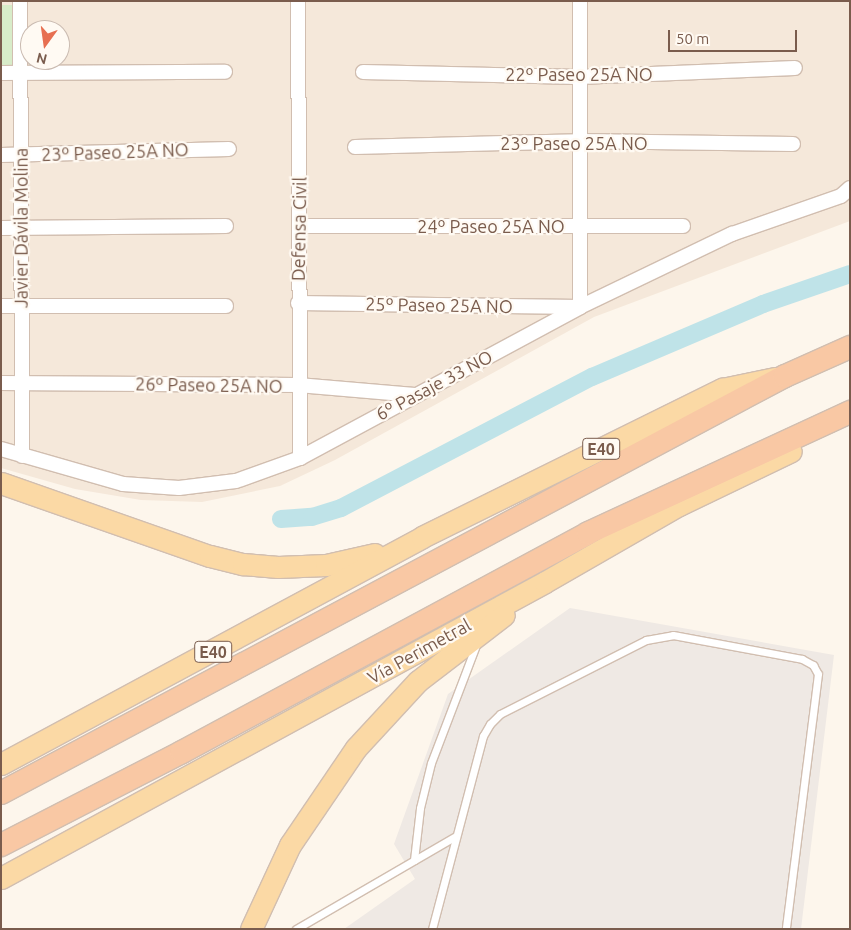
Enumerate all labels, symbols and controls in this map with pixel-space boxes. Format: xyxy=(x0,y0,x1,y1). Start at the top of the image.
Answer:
north arrow xyxy=(20,20,70,70)
scale bar xyxy=(671,20,800,52)
text: 50 m xyxy=(676,30,709,47)
text: N xyxy=(35,50,49,68)
street label: 22º Paseo 25A NO xyxy=(505,63,653,85)
street label: 23º Paseo 25A NO xyxy=(500,132,648,154)
street label: 23º Paseo 25A NO xyxy=(41,139,189,165)
street label: Javier Dávila Molina xyxy=(10,148,32,308)
street label: Defensa Civil xyxy=(287,177,311,281)
street label: 24º Paseo 25A NO xyxy=(417,215,565,237)
street label: 25º Paseo 25A NO xyxy=(365,293,513,317)
street label: 6º Pasaje 33 NO xyxy=(372,345,496,425)
street label: 26º Paseo 25A NO xyxy=(135,373,283,397)
road number: E40 xyxy=(581,436,621,462)
street label: Vía Perimetral xyxy=(364,614,474,688)
road number: E40 xyxy=(193,638,233,666)

